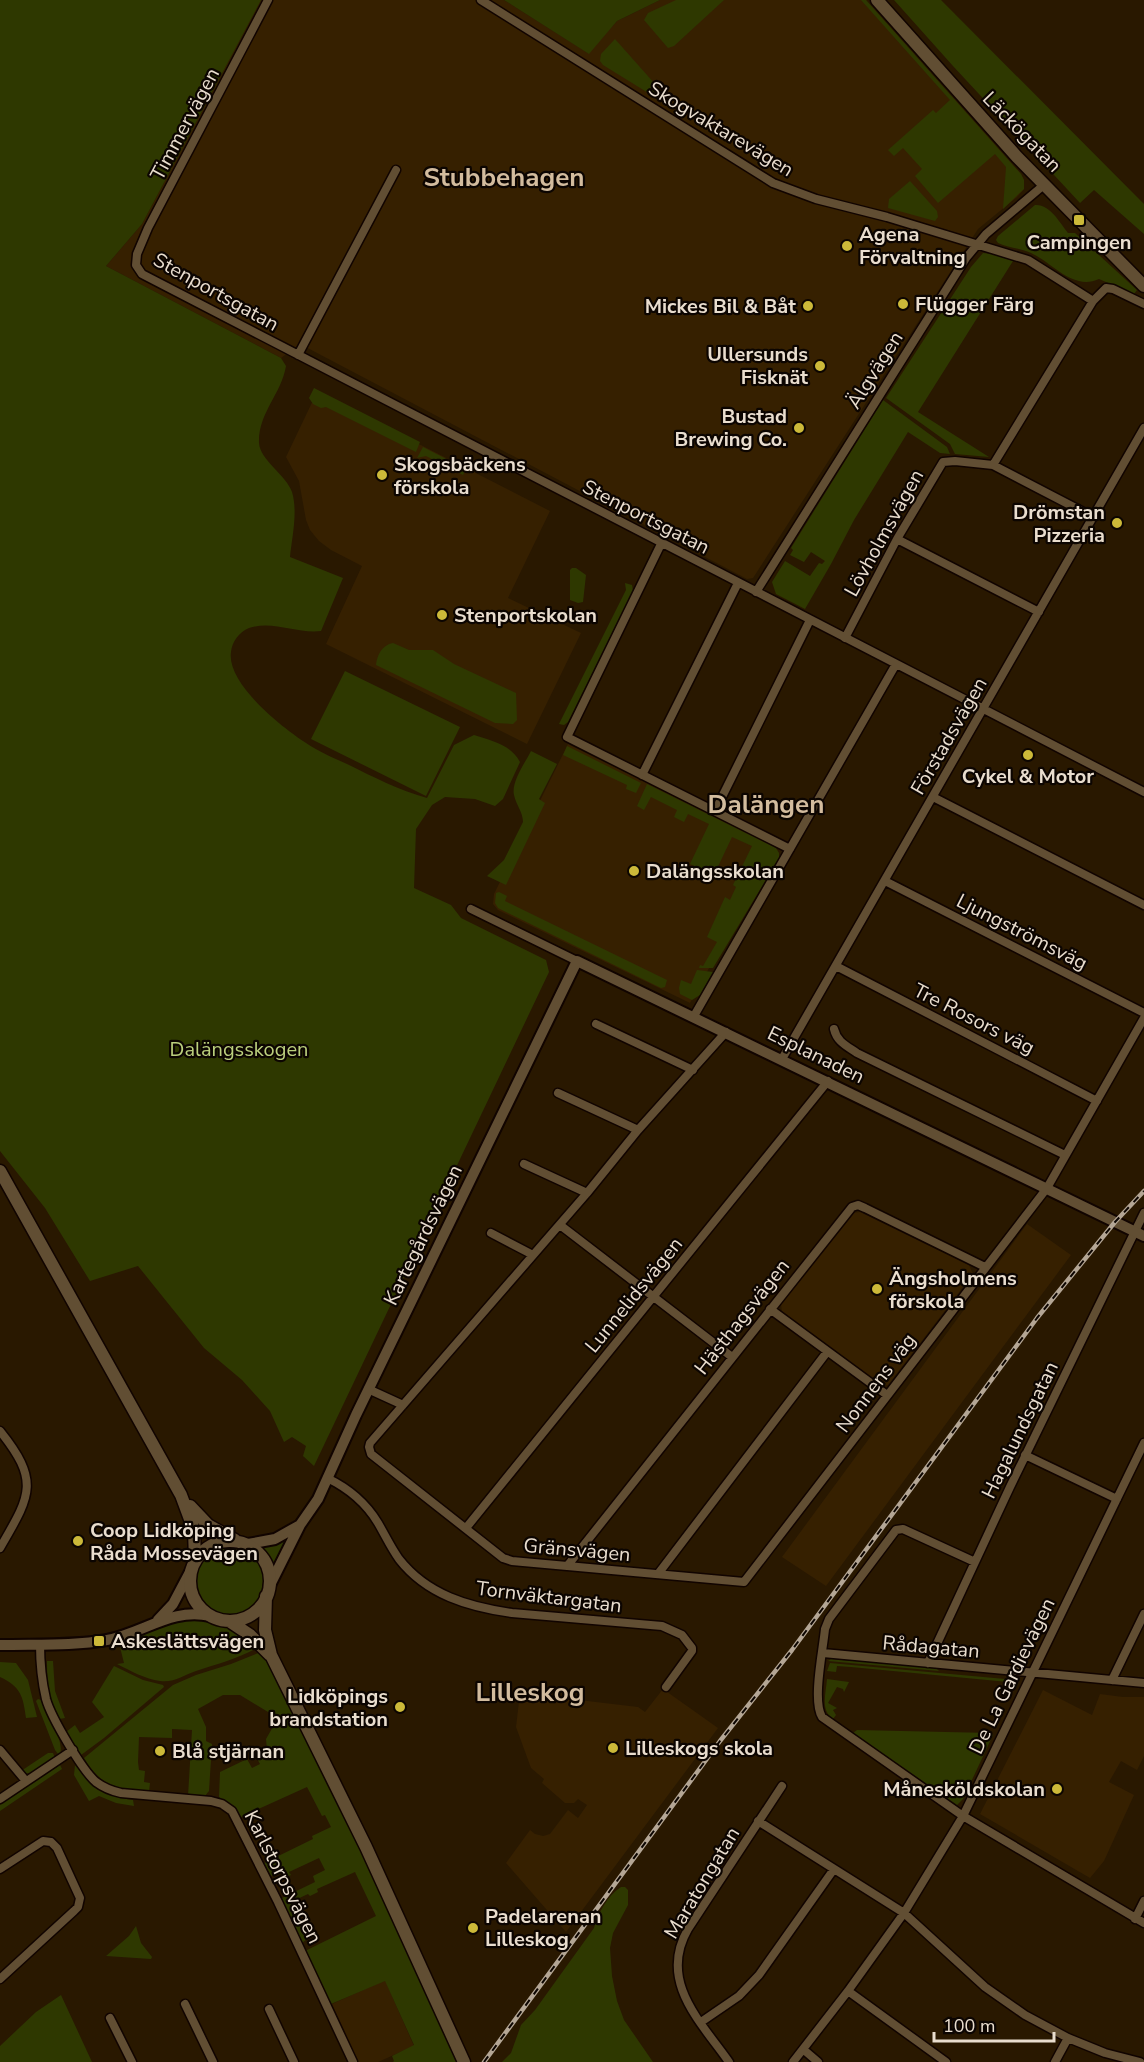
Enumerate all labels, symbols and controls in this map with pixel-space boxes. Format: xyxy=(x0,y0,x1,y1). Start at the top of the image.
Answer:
street label: Timmervägen xyxy=(144,63,226,185)
street label: Skogvaktarevägen xyxy=(643,75,799,183)
street label: Läckögatan xyxy=(977,86,1067,178)
district label: Stubbehagen xyxy=(423,160,585,195)
marker: Campingen xyxy=(1072,213,1086,227)
place label: Agena Förvaltning xyxy=(859,221,966,271)
place label: Campingen xyxy=(1026,229,1132,256)
marker: Agena Förvaltning xyxy=(840,239,854,253)
street label: Stenportsgatan xyxy=(148,246,284,338)
place label: Flügger Färg xyxy=(915,291,1034,318)
place label: Mickes Bil & Båt xyxy=(645,293,796,320)
marker: Flügger Färg xyxy=(896,297,910,311)
marker: Mickes Bil & Båt xyxy=(801,299,815,313)
street label: Älgvägen xyxy=(841,326,909,414)
place label: Ullersunds Fisknät xyxy=(707,341,808,391)
marker: Ullersunds Fisknät xyxy=(813,359,827,373)
place label: Bustad Brewing Co. xyxy=(675,403,787,453)
marker: Bustad Brewing Co. xyxy=(792,421,806,435)
place label: Skogsbäckens förskola xyxy=(394,451,526,501)
street label: Lövholmsvägen xyxy=(838,465,930,601)
marker: Skogsbäckens förskola xyxy=(375,468,389,482)
street label: Stenportsgatan xyxy=(578,473,714,561)
place label: Drömstan Pizzeria xyxy=(1013,499,1105,549)
marker: Drömstan Pizzeria xyxy=(1110,516,1124,530)
place label: Stenportskolan xyxy=(454,602,597,629)
marker: Stenportskolan xyxy=(435,608,449,622)
street label: Förstadsvägen xyxy=(904,672,994,800)
marker: Cykel & Motor xyxy=(1021,748,1035,762)
place label: Cykel & Motor xyxy=(962,763,1094,790)
district label: Dalängen xyxy=(708,787,824,822)
place label: Dalängsskolan xyxy=(646,858,784,885)
marker: Dalängsskolan xyxy=(627,864,641,878)
street label: Ljungströmsväg xyxy=(952,887,1092,977)
street label: Tre Rosors väg xyxy=(909,977,1039,1061)
street label: Esplanaden xyxy=(763,1020,869,1090)
park label: Dalängsskogen xyxy=(170,1036,308,1063)
street label: Kartegårdsvägen xyxy=(377,1160,469,1310)
street label: Lunnelidsvägen xyxy=(579,1232,689,1358)
street label: Hästhagsvägen xyxy=(688,1254,796,1380)
place label: Ängsholmens förskola xyxy=(889,1265,1017,1315)
marker: Ängsholmens förskola xyxy=(870,1282,884,1296)
street label: Nonnens väg xyxy=(830,1328,922,1438)
street label: Hagalundsgatan xyxy=(975,1357,1065,1503)
place label: Coop Lidköping Råda Mossevägen xyxy=(90,1517,258,1567)
street label: Gränsvägen xyxy=(522,1532,632,1568)
marker: Coop Lidköping Råda Mossevägen xyxy=(71,1534,85,1548)
street label: Tornväktargatan xyxy=(475,1575,623,1619)
street label: De La Gardievägen xyxy=(962,1593,1062,1759)
place label: Askeslättsvägen xyxy=(111,1628,264,1655)
street label: Rådagatan xyxy=(881,1629,981,1665)
marker: Askeslättsvägen xyxy=(92,1634,106,1648)
district label: Lilleskog xyxy=(476,1675,584,1710)
place label: Lidköpings brandstation xyxy=(269,1683,388,1733)
marker: Lidköpings brandstation xyxy=(393,1700,407,1714)
place label: Lilleskogs skola xyxy=(625,1735,773,1762)
place label: Blå stjärnan xyxy=(172,1738,284,1765)
marker: Lilleskogs skola xyxy=(606,1741,620,1755)
marker: Blå stjärnan xyxy=(153,1744,167,1758)
place label: Månesköldskolan xyxy=(883,1776,1045,1803)
marker: Månesköldskolan xyxy=(1050,1782,1064,1796)
street label: Karlstorpsvägen xyxy=(238,1806,328,1948)
street label: Maratongatan xyxy=(658,1822,746,1944)
place label: Padelarenan Lilleskog xyxy=(485,1903,602,1953)
marker: Padelarenan Lilleskog xyxy=(466,1921,480,1935)
scale bar xyxy=(934,2005,1054,2043)
text: 100 m xyxy=(943,2014,995,2038)

